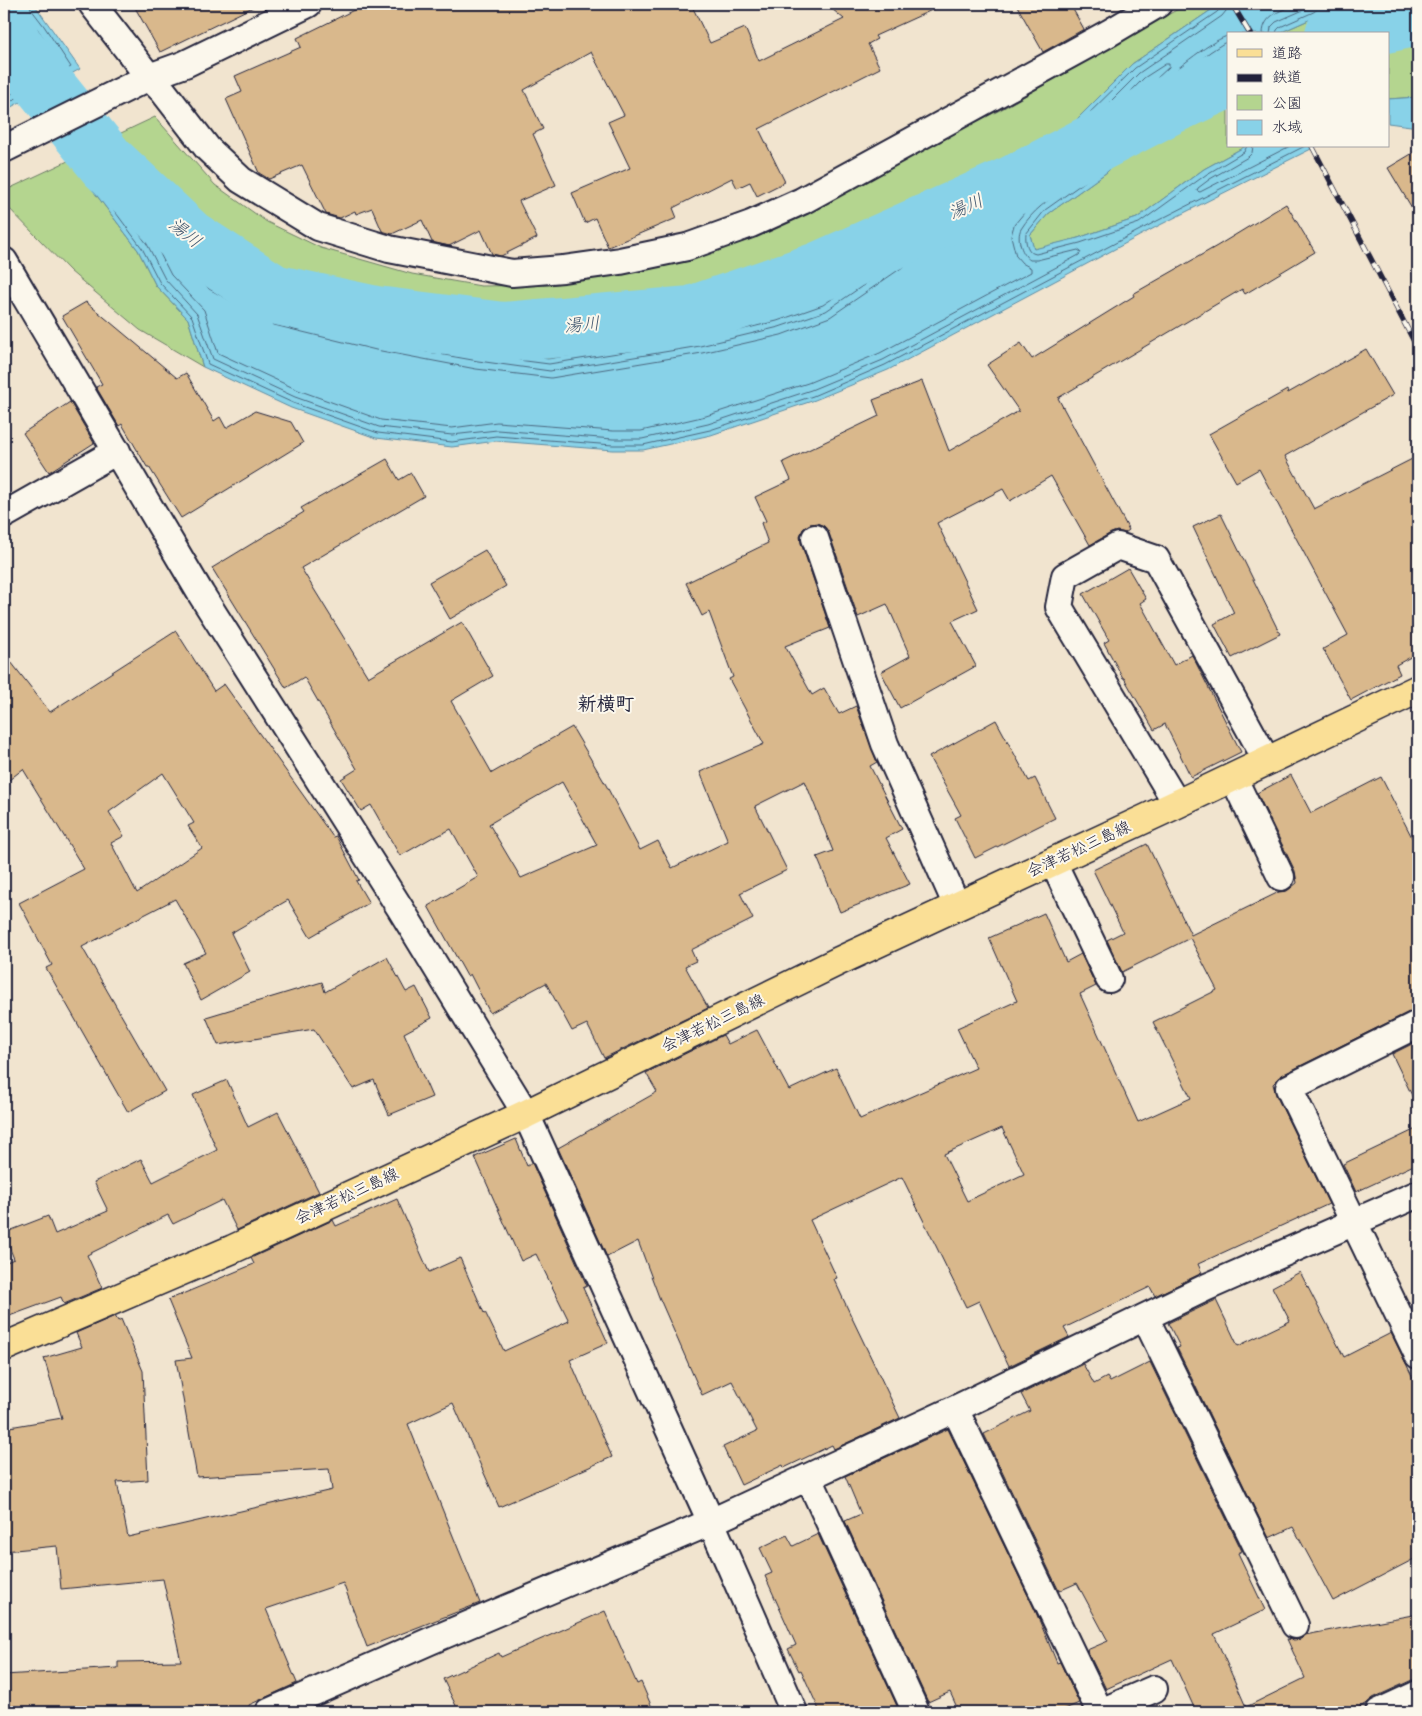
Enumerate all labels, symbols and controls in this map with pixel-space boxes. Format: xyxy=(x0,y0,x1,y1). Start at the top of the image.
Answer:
legend xyxy=(1227,32,1390,148)
text: 道路 xyxy=(1272,43,1302,64)
text: 鉄道 xyxy=(1272,67,1302,88)
text: 公園 xyxy=(1272,93,1302,114)
text: 水域 xyxy=(1272,117,1302,138)
water label: 湯川 xyxy=(944,188,988,226)
water label: 湯川 xyxy=(163,212,207,254)
water label: 湯川 xyxy=(563,311,601,339)
district label: 新横町 xyxy=(577,691,635,718)
street label: 会津若松三島線 xyxy=(1024,815,1134,883)
street label: 会津若松三島線 xyxy=(658,989,768,1057)
street label: 会津若松三島線 xyxy=(292,1162,402,1230)

